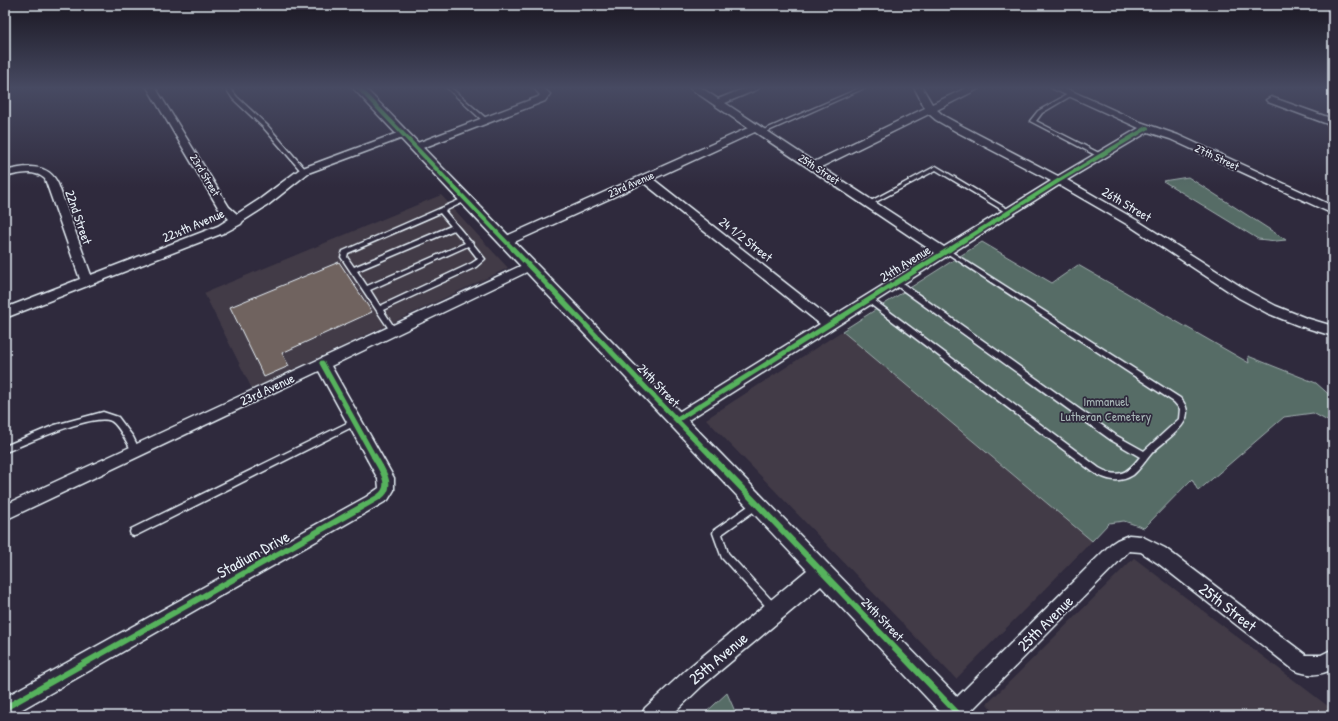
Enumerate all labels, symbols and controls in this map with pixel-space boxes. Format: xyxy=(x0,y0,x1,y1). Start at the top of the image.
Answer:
street label: 27th Street xyxy=(1193,141,1242,173)
street label: 23rd Street xyxy=(187,151,223,199)
street label: 25th Street xyxy=(796,151,842,188)
street label: 23rd Avenue xyxy=(606,167,657,200)
street label: 26th Street xyxy=(1099,182,1155,226)
street label: 22nd Street xyxy=(61,187,97,247)
street label: 22½th Avenue xyxy=(159,204,227,246)
street label: 24 1/2 Street xyxy=(715,212,777,266)
street label: 24th Avenue xyxy=(876,240,934,286)
street label: 24th Street xyxy=(634,359,685,411)
street label: 23rd Avenue xyxy=(237,369,297,409)
park label: Immanuel Lutheran Cemetery xyxy=(1061,392,1152,425)
street label: Stadium Drive xyxy=(213,525,294,583)
street label: 25th Street xyxy=(1195,578,1262,637)
street label: 25th Avenue xyxy=(1012,590,1078,656)
street label: 24th Street xyxy=(858,593,909,645)
street label: 25th Avenue xyxy=(684,626,753,689)

